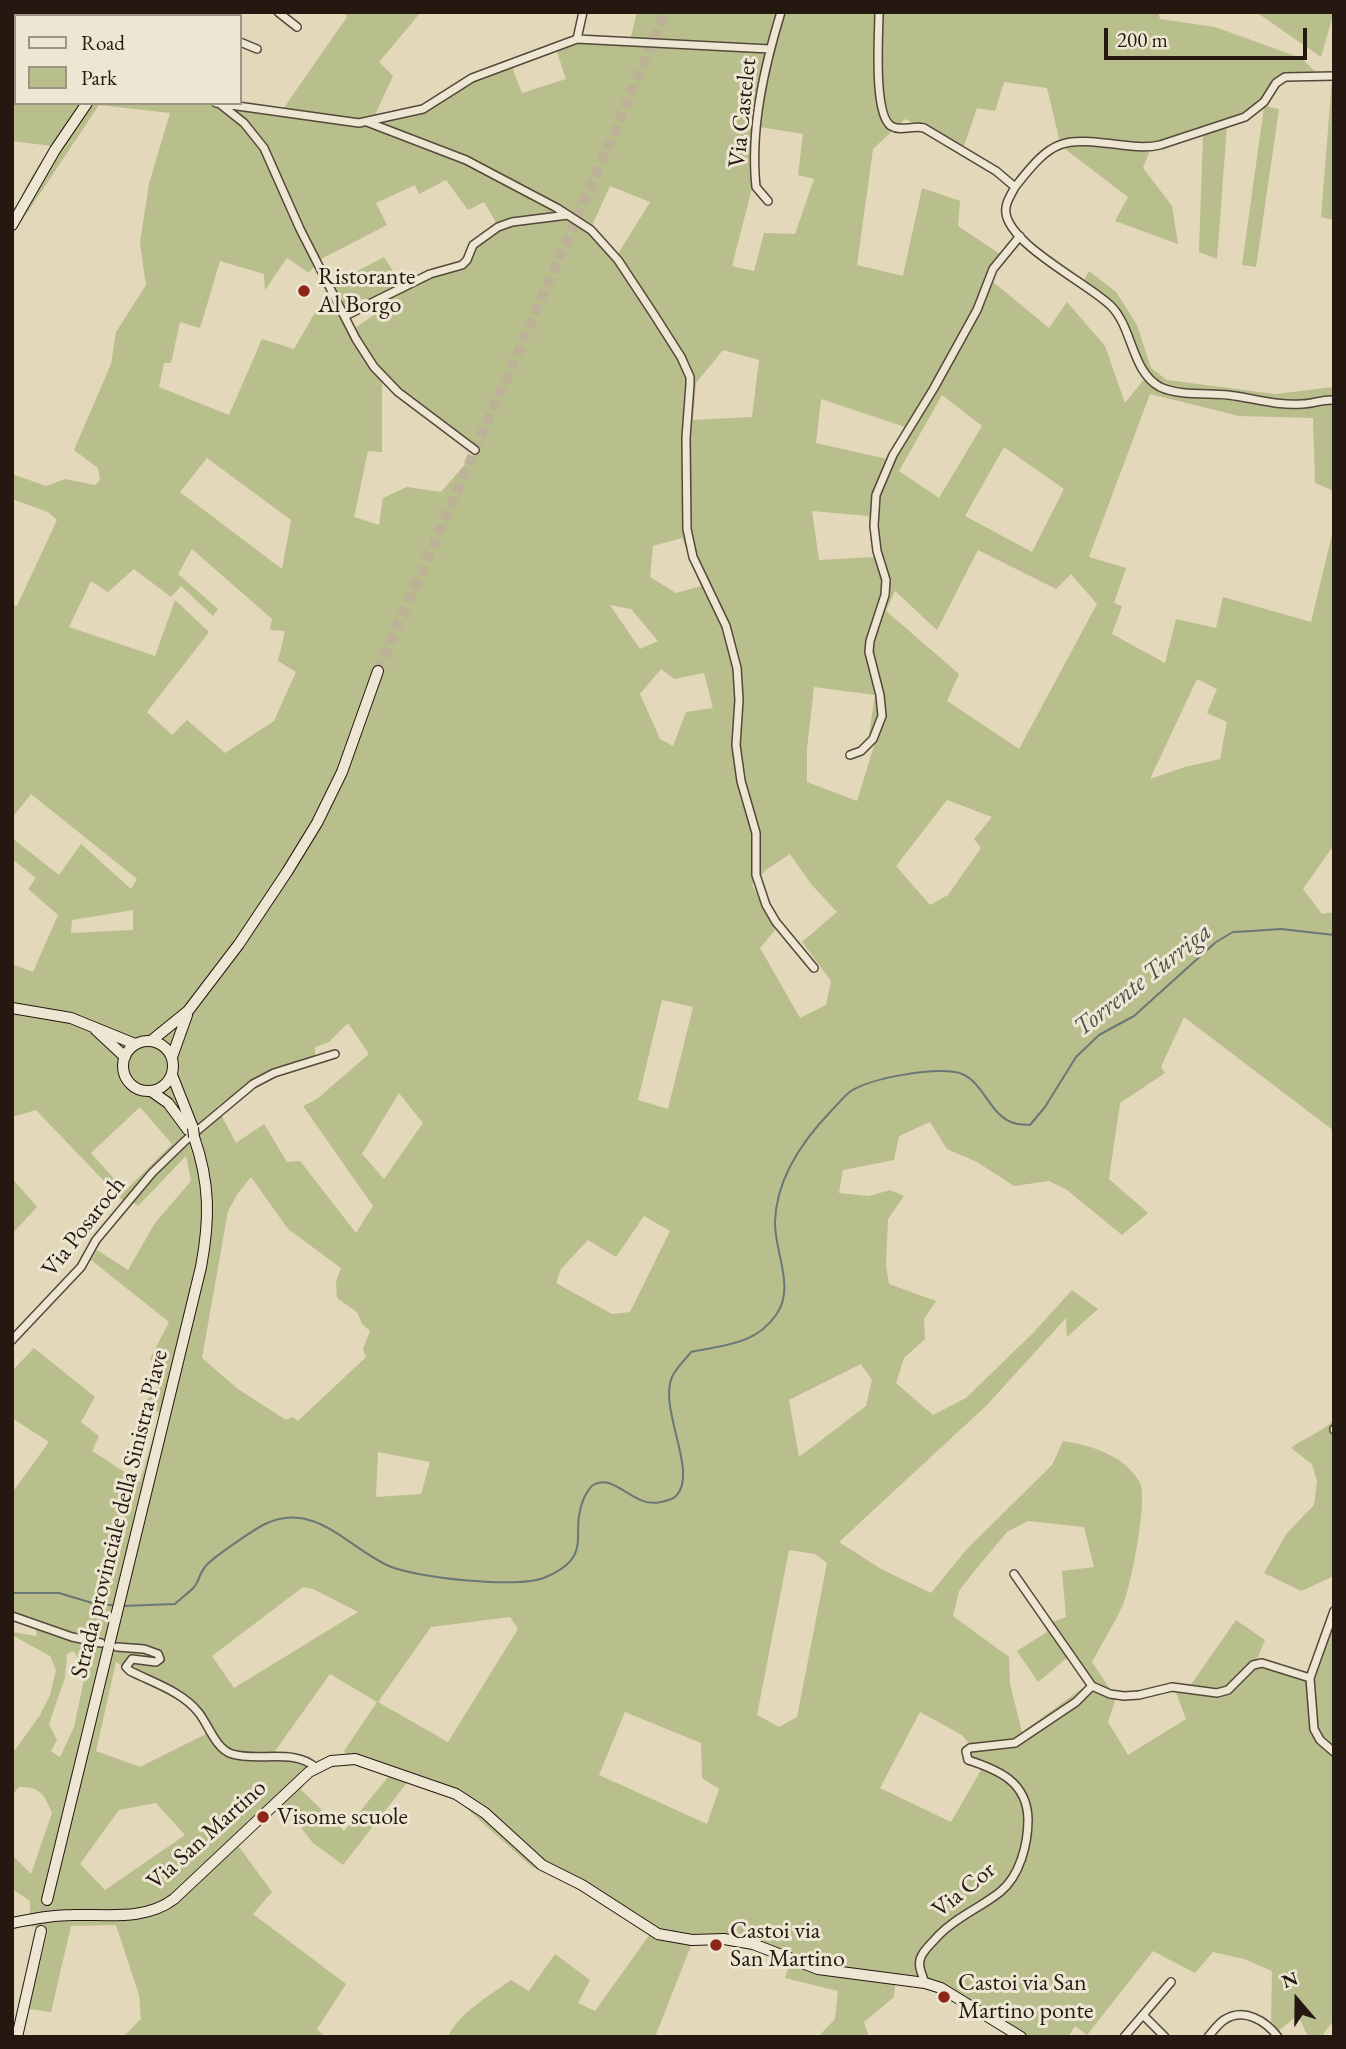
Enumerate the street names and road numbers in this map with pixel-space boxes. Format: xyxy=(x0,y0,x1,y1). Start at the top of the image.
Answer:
street label: Via Castelet xyxy=(723,57,763,169)
street label: Via Posaroch xyxy=(36,1171,132,1283)
street label: Strada provinciale della Sinistra Piave xyxy=(65,1347,175,1681)
street label: Via San Martino xyxy=(141,1774,273,1896)
street label: Via Cor xyxy=(927,1856,1001,1924)

